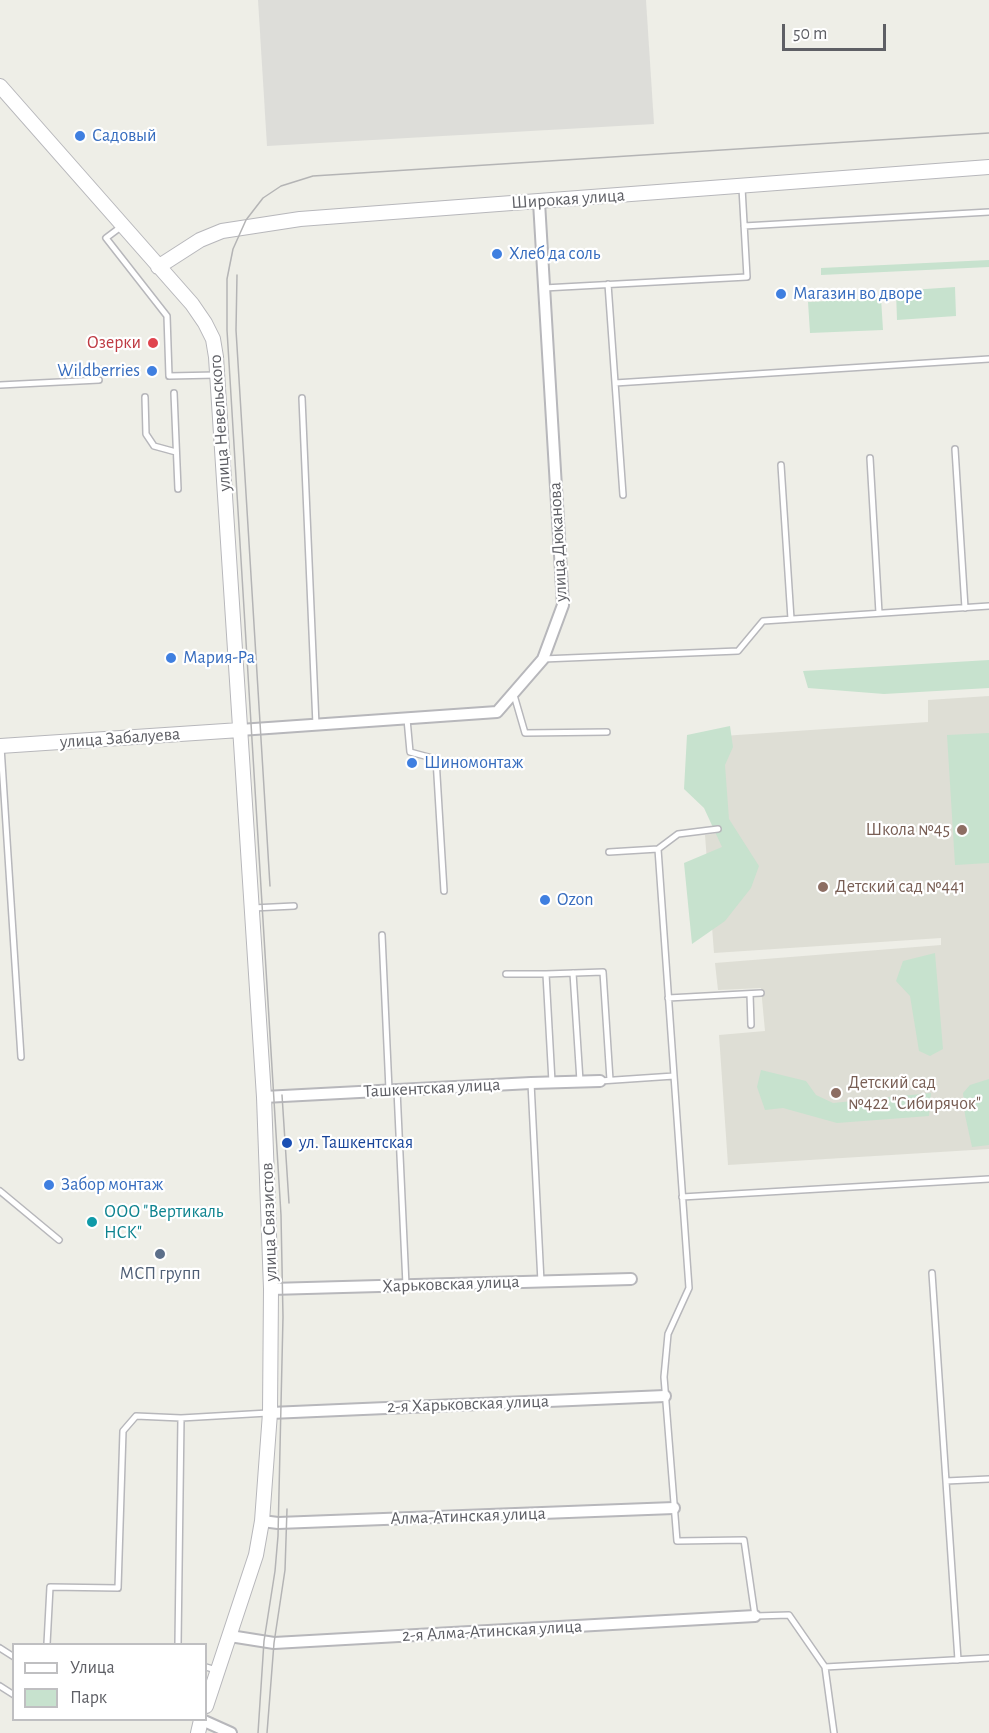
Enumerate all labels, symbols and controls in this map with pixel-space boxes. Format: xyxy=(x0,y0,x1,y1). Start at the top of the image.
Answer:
scale bar xyxy=(785,12,888,50)
text: 50 m xyxy=(793,25,827,43)
place label: Садовый xyxy=(92,125,157,147)
marker: Садовый xyxy=(73,129,87,143)
street label: Широкая улица xyxy=(510,184,626,214)
place label: Хлеб да соль xyxy=(509,243,600,265)
marker: Хлеб да соль xyxy=(490,247,504,261)
place label: Магазин во дворе xyxy=(793,283,922,305)
marker: Магазин во дворе xyxy=(774,287,788,301)
place label: Озерки xyxy=(87,332,141,354)
marker: Озерки xyxy=(146,336,160,350)
street label: улица Невельского xyxy=(204,354,236,492)
place label: Wildberries xyxy=(57,360,140,382)
marker: Wildberries xyxy=(145,364,159,378)
street label: улица Дюканова xyxy=(544,482,572,602)
place label: Мария-Ра xyxy=(183,647,255,669)
marker: Мария-Ра xyxy=(164,651,178,665)
street label: улица Забалуева xyxy=(59,723,181,753)
place label: Шиномонтаж xyxy=(424,752,523,774)
marker: Шиномонтаж xyxy=(405,756,419,770)
place label: Школа №45 xyxy=(865,819,950,841)
marker: Школа №45 xyxy=(955,823,969,837)
place label: Детский сад №441 xyxy=(835,876,965,898)
marker: Детский сад №441 xyxy=(816,880,830,894)
place label: Ozon xyxy=(557,889,594,911)
marker: Ozon xyxy=(538,893,552,907)
place label: Детский сад №422 "Сибирячок" xyxy=(848,1072,981,1114)
street label: Ташкентская улица xyxy=(363,1074,501,1102)
marker: Детский сад №422 "Сибирячок" xyxy=(829,1086,843,1100)
place label: ул. Ташкентская xyxy=(299,1132,413,1154)
marker: ул. Ташкентская xyxy=(280,1136,294,1150)
street label: улица Связистов xyxy=(256,1162,282,1282)
place label: Забор монтаж xyxy=(61,1174,163,1196)
marker: Забор монтаж xyxy=(42,1178,56,1192)
place label: ООО "Вертикаль НСК" xyxy=(104,1201,223,1244)
marker: ООО "Вертикаль НСК" xyxy=(85,1215,99,1229)
marker: МСП групп xyxy=(153,1247,167,1261)
place label: МСП групп xyxy=(119,1263,201,1285)
street label: Харьковская улица xyxy=(382,1271,520,1297)
street label: 2-я Харьковская улица xyxy=(387,1390,549,1418)
street label: Алма-Атинская улица xyxy=(390,1502,546,1530)
street label: 2-я Алма-Атинская улица xyxy=(401,1615,583,1647)
legend xyxy=(12,1643,207,1721)
text: Улица xyxy=(70,1659,115,1677)
text: Парк xyxy=(70,1689,107,1707)

